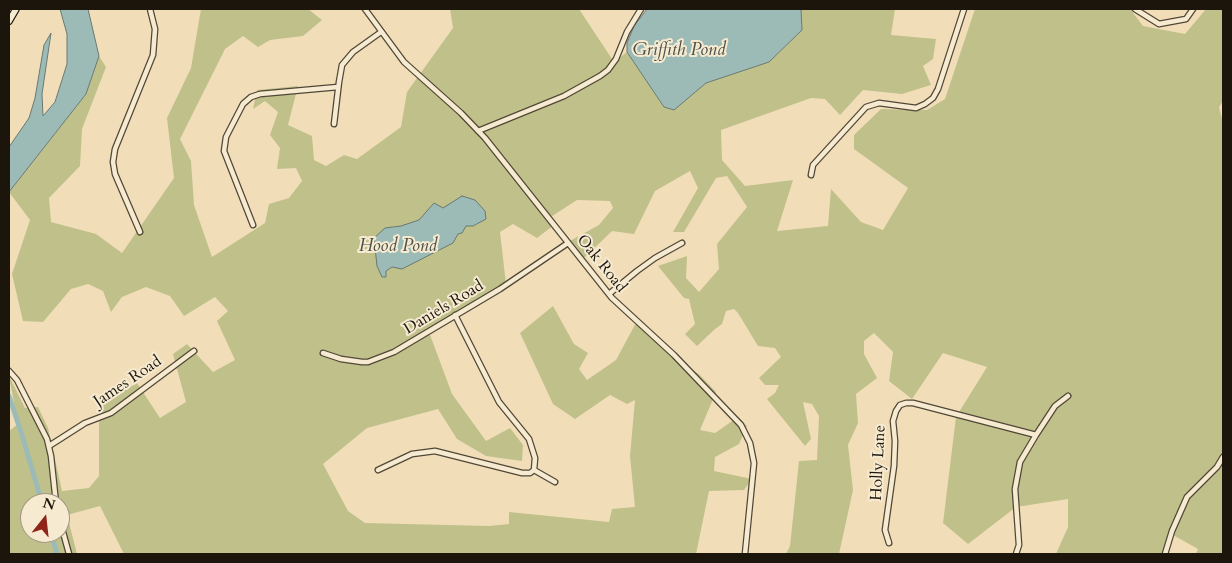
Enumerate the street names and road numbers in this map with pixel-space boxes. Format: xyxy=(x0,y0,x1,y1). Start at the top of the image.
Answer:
street label: Oak Road xyxy=(572,231,630,297)
street label: Daniels Road xyxy=(401,277,487,339)
street label: James Road xyxy=(90,352,166,412)
street label: Holly Lane xyxy=(867,425,891,501)

